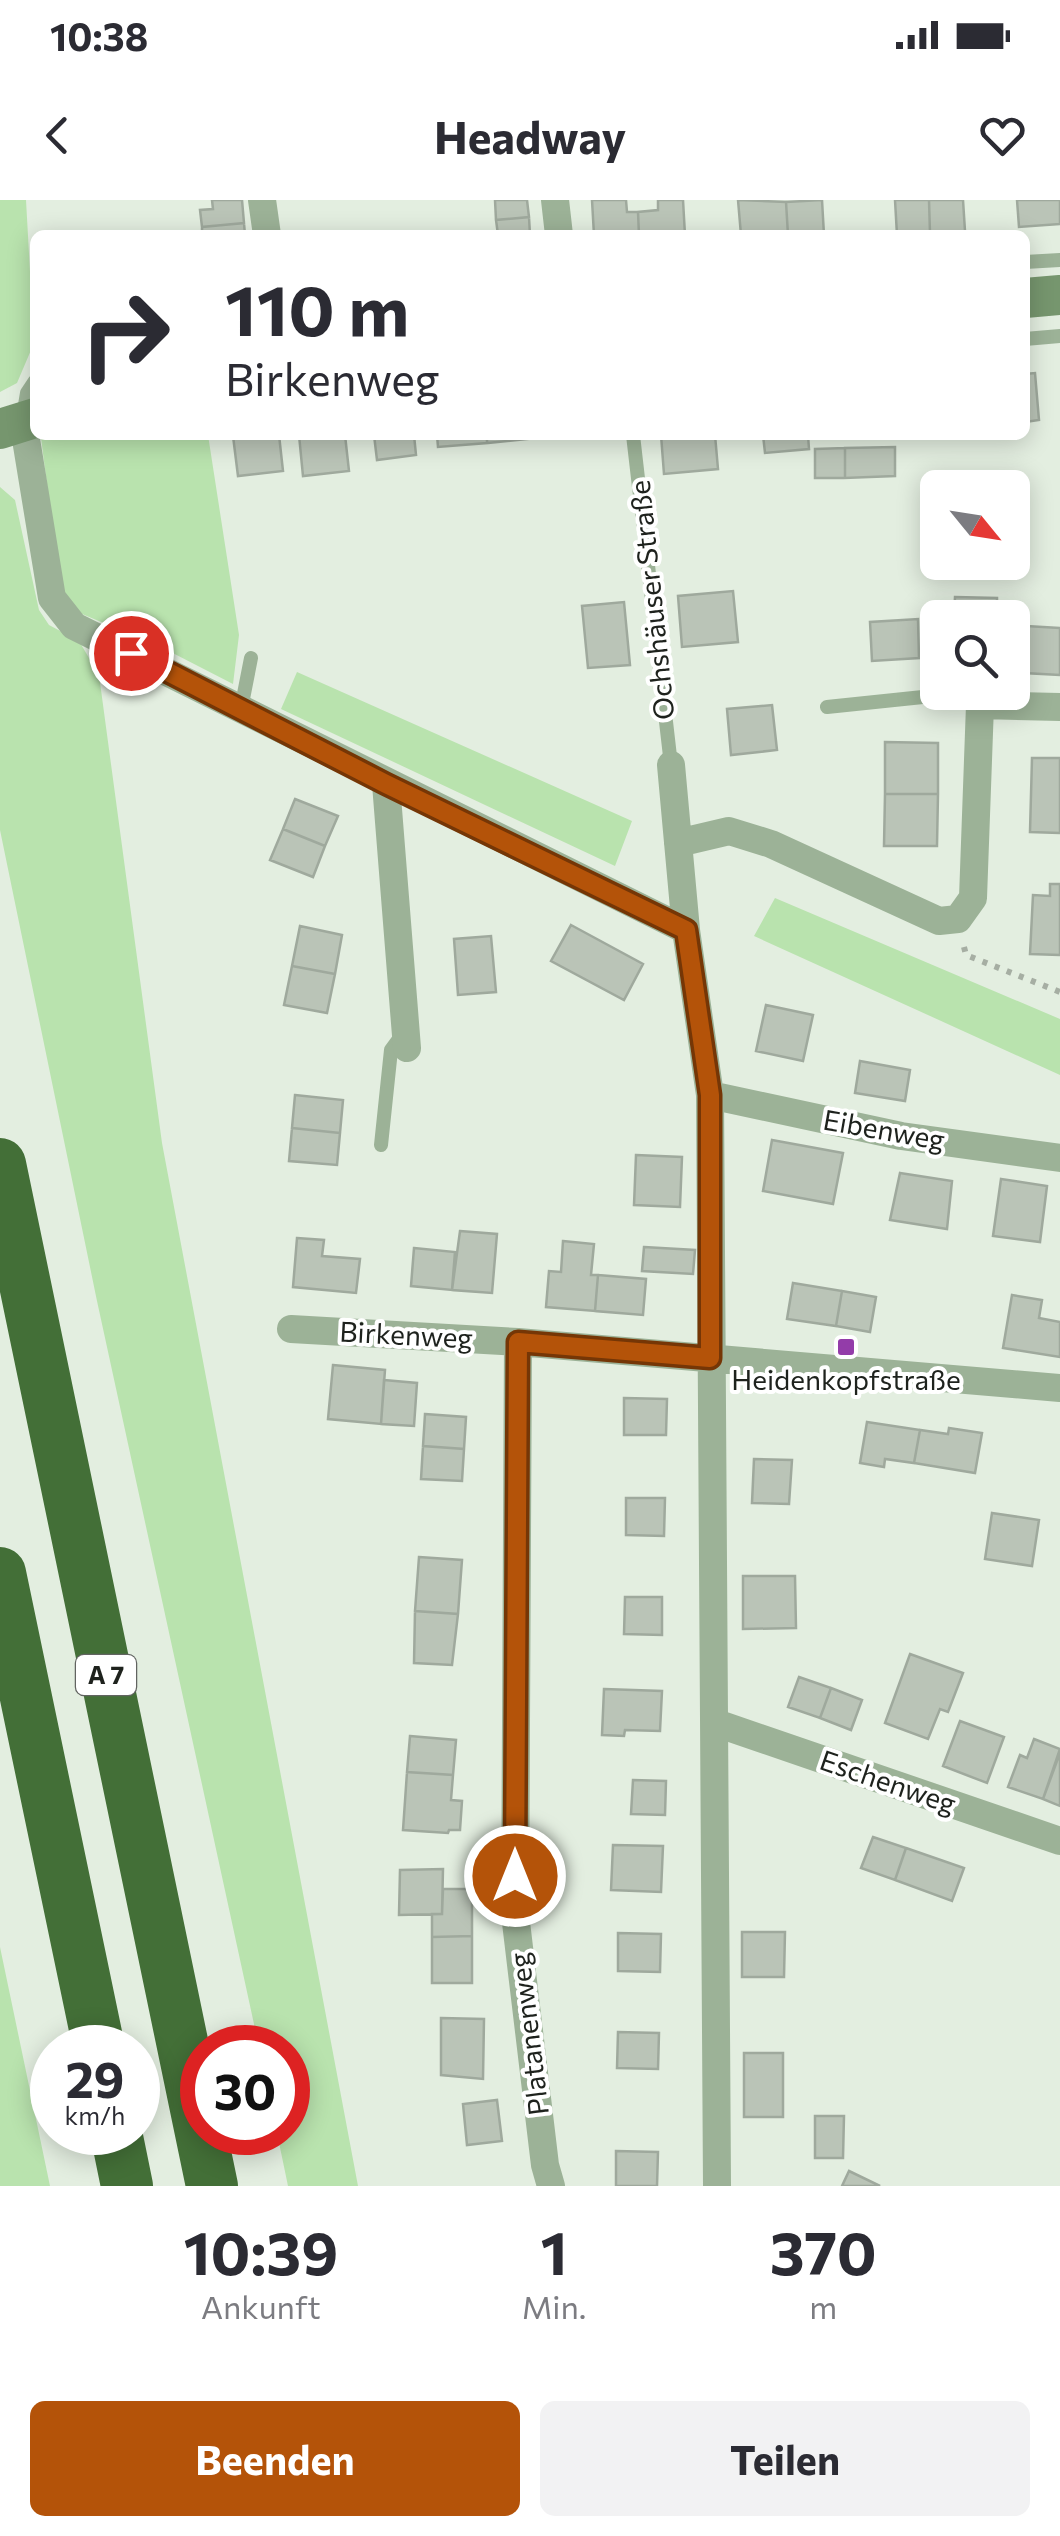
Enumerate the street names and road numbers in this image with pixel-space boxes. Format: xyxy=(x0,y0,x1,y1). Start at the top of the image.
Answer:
street label: Ochshäuser Straße xyxy=(622,479,680,722)
street label: Eibenweg xyxy=(821,1102,948,1156)
street label: Birkenweg xyxy=(339,1314,474,1354)
road number: A 7 xyxy=(76,1655,136,1695)
street label: Eschenweg xyxy=(816,1742,961,1820)
street label: Platanenweg xyxy=(501,1951,555,2118)

